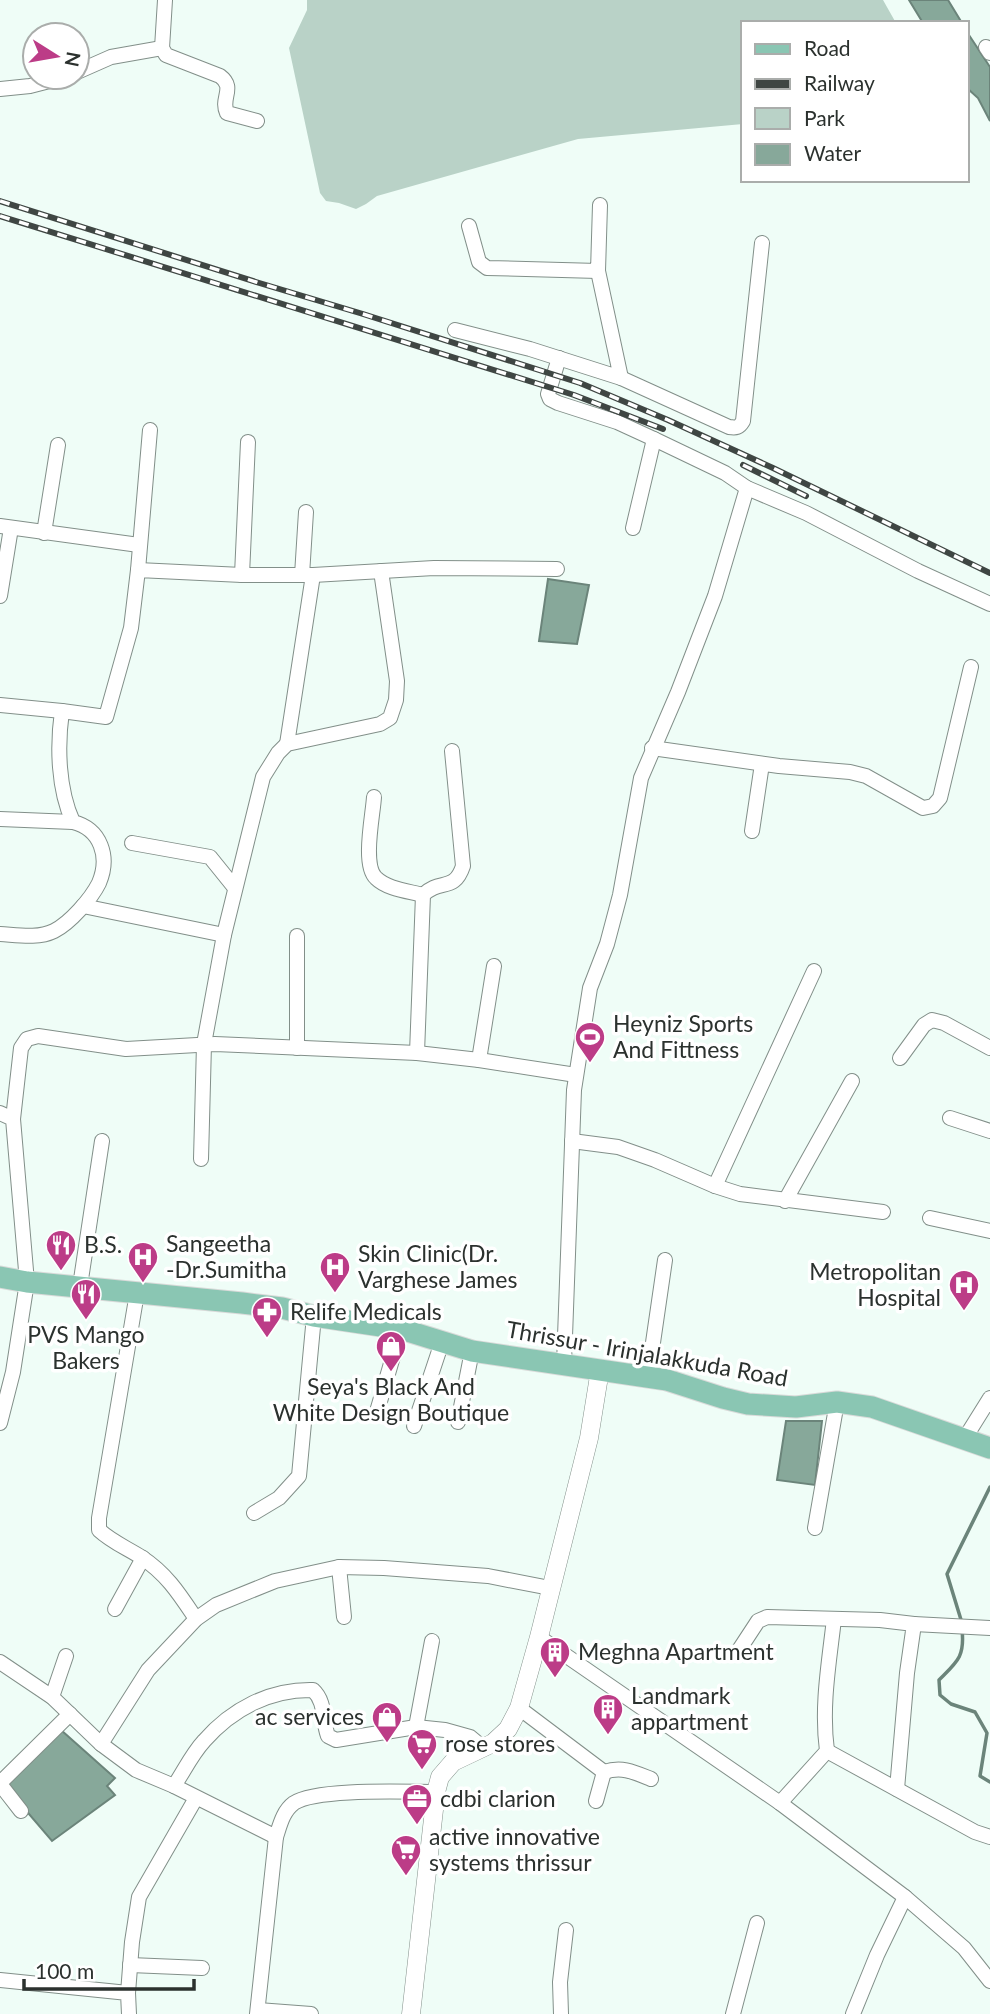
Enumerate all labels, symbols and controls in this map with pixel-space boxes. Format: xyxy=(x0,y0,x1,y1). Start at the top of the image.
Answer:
north arrow xyxy=(21,21,91,91)
legend xyxy=(741,21,969,182)
text: Road xyxy=(804,35,851,60)
text: N xyxy=(60,50,86,69)
text: Railway xyxy=(804,70,875,95)
text: Park xyxy=(804,105,845,130)
text: Water xyxy=(804,140,861,165)
place label: Heyniz Sports And Fittness xyxy=(613,1009,753,1063)
sports icon: Heyniz Sports And Fittness xyxy=(573,1020,607,1064)
restaurant icon: B.S. xyxy=(44,1228,78,1272)
place label: Sangeetha -Dr.Sumitha xyxy=(166,1229,287,1283)
place label: B.S. xyxy=(84,1230,122,1258)
place label: Skin Clinic(Dr. Varghese James xyxy=(358,1239,517,1293)
hospital icon: Sangeetha -Dr.Sumitha xyxy=(126,1240,160,1284)
hospital icon: Skin Clinic(Dr. Varghese James xyxy=(318,1250,352,1294)
place label: Metropolitan Hospital xyxy=(809,1257,941,1311)
hospital icon: Metropolitan Hospital xyxy=(947,1268,981,1312)
restaurant icon: PVS Mango Bakers xyxy=(69,1277,103,1321)
pharmacy icon: Relife Medicals xyxy=(250,1295,284,1339)
place label: Relife Medicals xyxy=(290,1297,442,1325)
street label: Thrissur - Irinjalakkuda Road xyxy=(504,1314,790,1392)
place label: PVS Mango Bakers xyxy=(27,1320,145,1374)
shop icon: Seya's Black And White Design Boutique xyxy=(374,1329,408,1373)
place label: Seya's Black And White Design Boutique xyxy=(273,1372,509,1426)
building icon: Meghna Apartment xyxy=(538,1635,572,1679)
place label: Meghna Apartment xyxy=(578,1637,775,1665)
place label: Landmark appartment xyxy=(631,1681,749,1735)
building icon: Landmark appartment xyxy=(591,1692,625,1736)
shop icon: ac services xyxy=(370,1700,404,1744)
place label: ac services xyxy=(255,1702,364,1730)
supermarket icon: rose stores xyxy=(405,1727,439,1771)
place label: rose stores xyxy=(445,1729,555,1757)
office icon: cdbi clarion xyxy=(400,1782,434,1826)
place label: cdbi clarion xyxy=(440,1784,556,1812)
place label: active innovative systems thrissur xyxy=(429,1822,600,1876)
supermarket icon: active innovative systems thrissur xyxy=(389,1833,423,1877)
scale bar xyxy=(24,1948,194,1992)
text: 100 m xyxy=(35,1958,94,1983)

